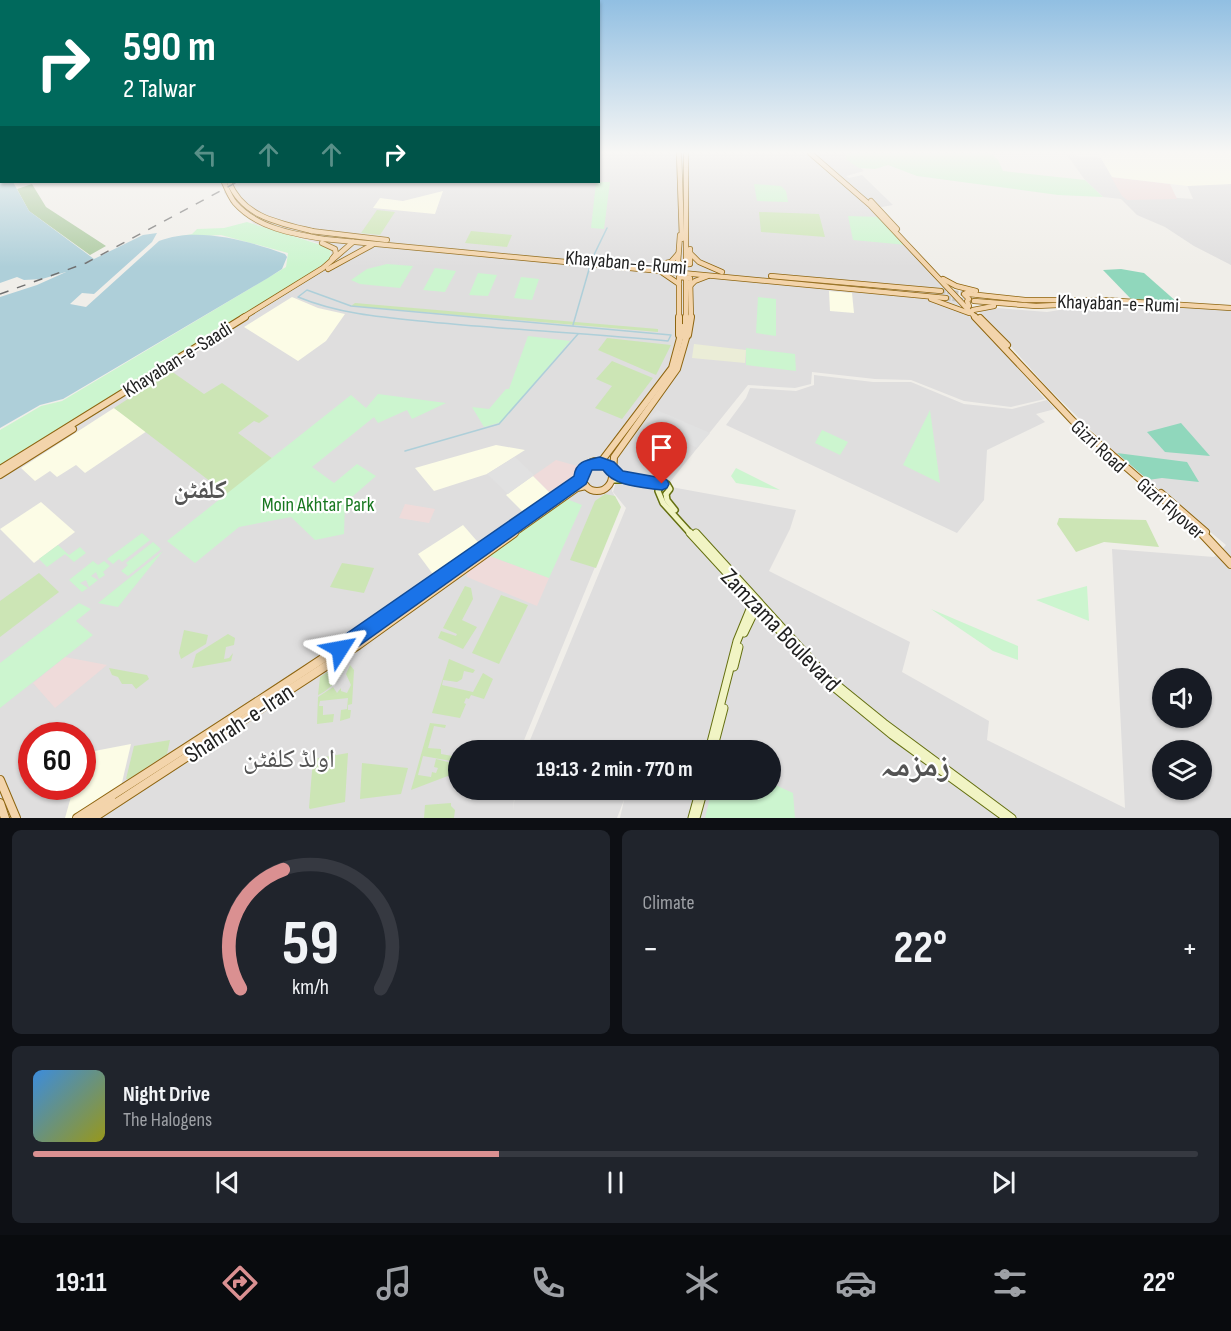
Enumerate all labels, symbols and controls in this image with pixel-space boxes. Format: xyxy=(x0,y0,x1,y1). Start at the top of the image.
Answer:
text: 590 m xyxy=(123,22,216,73)
icon: right xyxy=(24,24,102,102)
text: 2 Talwar xyxy=(123,73,196,105)
icon: left xyxy=(189,138,222,171)
icon: ahead xyxy=(252,138,285,171)
icon: ahead xyxy=(315,138,348,171)
icon: right xyxy=(378,138,411,171)
street label: Khayaban-e-Rumi xyxy=(564,246,688,280)
street label: Khayaban-e-Rumi xyxy=(1057,290,1179,318)
street label: Khayaban-e-Saadi xyxy=(119,317,236,403)
street label: Gizri Road xyxy=(1066,415,1131,478)
pin xyxy=(636,422,687,484)
icon: arrive xyxy=(645,431,678,464)
street label: Gizri Flyover xyxy=(1132,473,1209,545)
district label: کلفٹن xyxy=(173,475,227,506)
park label: Moin Akhtar Park xyxy=(262,493,375,517)
street label: Zamzama Boulevard xyxy=(715,563,847,698)
position arrow xyxy=(308,617,372,681)
map controls xyxy=(1152,668,1212,800)
button: sound xyxy=(1152,668,1212,728)
street label: Shahrah-e-Iran xyxy=(179,677,299,769)
speed limit sign: 60 xyxy=(18,722,96,800)
button: layers xyxy=(1152,740,1212,800)
district label: اولڈ کلفٹن xyxy=(243,744,335,775)
district label: زمزمہ xyxy=(880,747,950,786)
text: 19:13 · 2 min · 770 m xyxy=(536,756,693,783)
text: Climate xyxy=(643,891,695,915)
text: 59 xyxy=(282,907,339,982)
text: 22° xyxy=(893,921,947,976)
text: − xyxy=(643,929,659,969)
text: + xyxy=(1182,929,1198,969)
text: km/h xyxy=(292,975,329,1000)
text: Night Drive xyxy=(123,1081,210,1108)
text: The Halogens xyxy=(123,1108,212,1132)
icon: previous xyxy=(211,1166,244,1199)
icon: pause xyxy=(599,1166,632,1199)
icon: next xyxy=(987,1166,1020,1199)
icon: directions xyxy=(219,1262,261,1304)
icon: music xyxy=(373,1262,415,1304)
icon: phone xyxy=(527,1262,569,1304)
icon: climate xyxy=(681,1262,723,1304)
icon: car xyxy=(835,1262,877,1304)
icon: filters xyxy=(989,1262,1031,1304)
text: 19:11 xyxy=(56,1267,107,1299)
text: 22° xyxy=(1143,1267,1175,1299)

